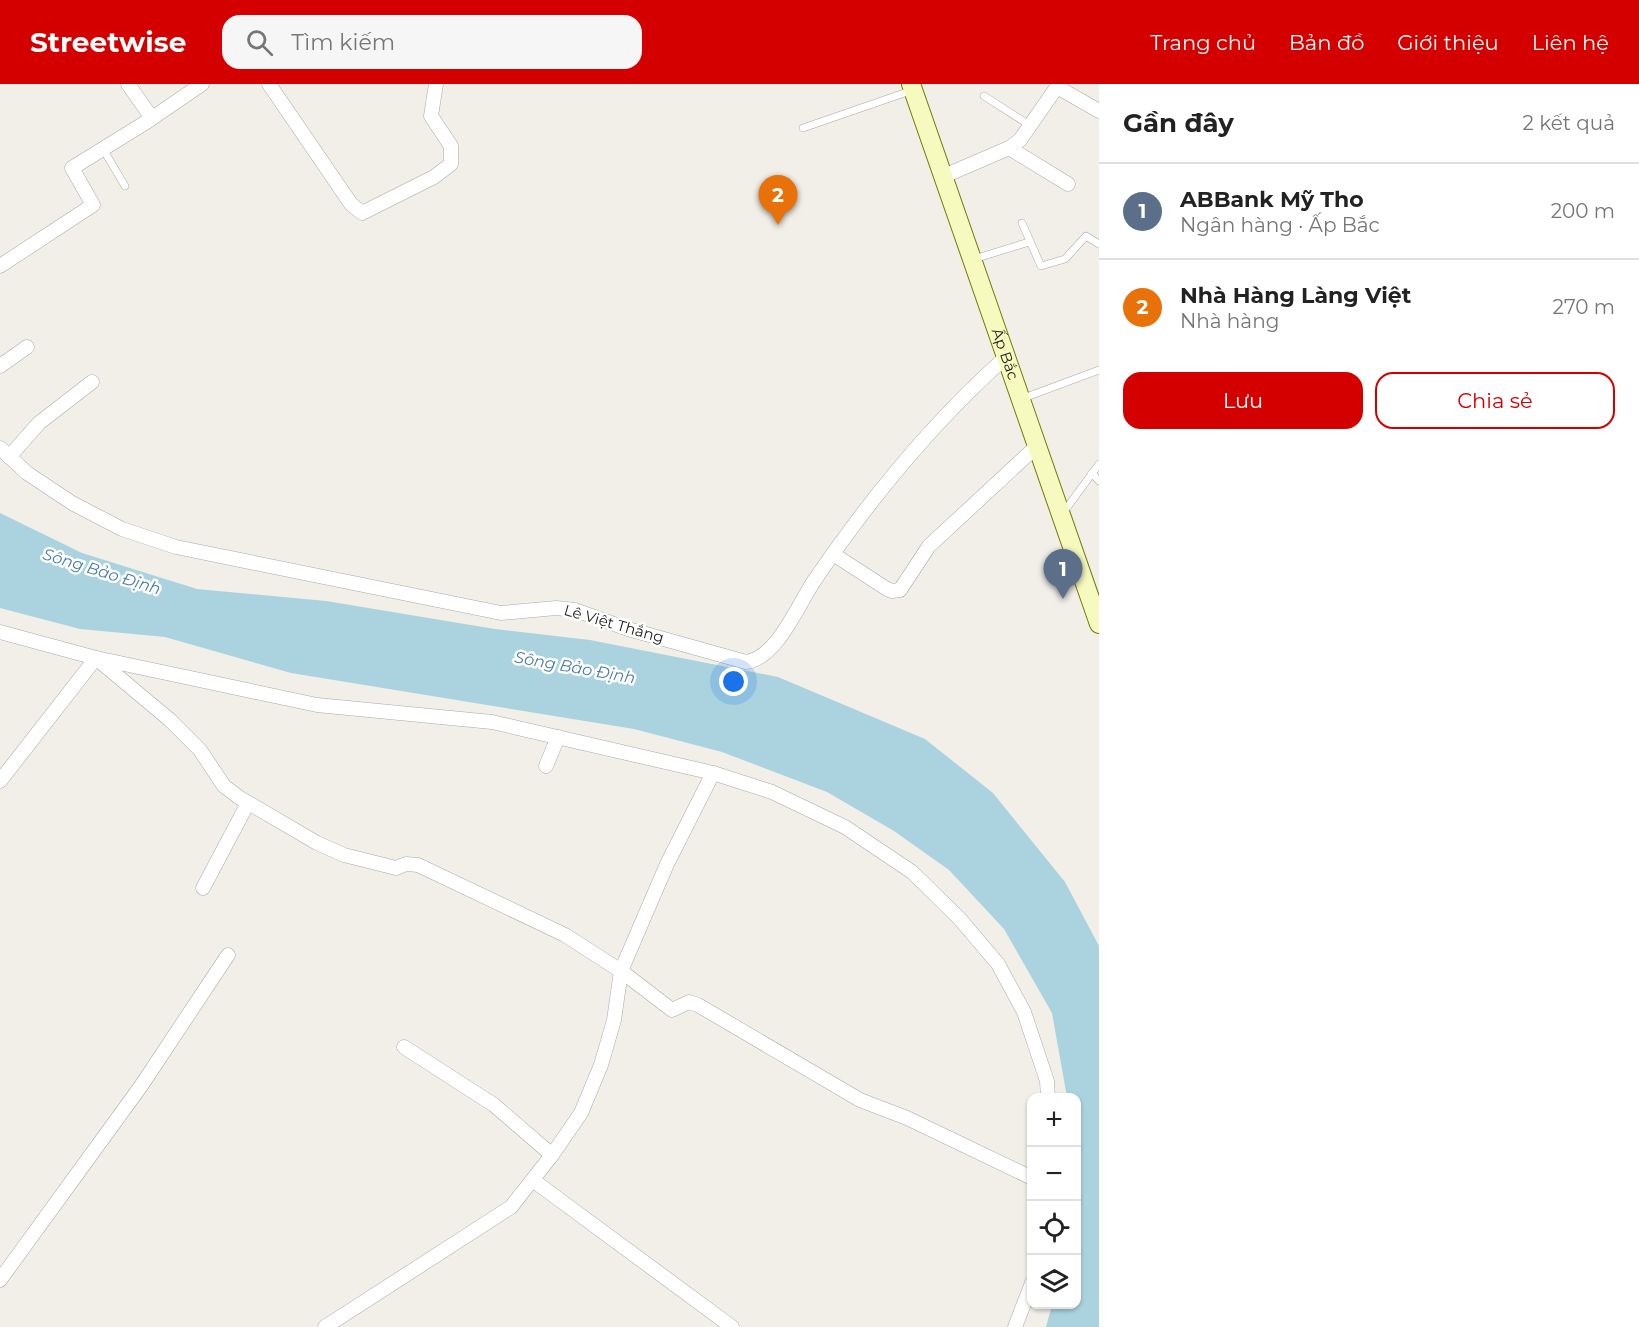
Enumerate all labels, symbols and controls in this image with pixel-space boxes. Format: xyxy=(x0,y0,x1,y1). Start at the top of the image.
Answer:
search box xyxy=(222,15,642,69)
text: Streetwise xyxy=(30,25,186,59)
icon: search xyxy=(243,26,276,59)
text: Tìm kiếm xyxy=(291,29,395,56)
text: Trang chủ xyxy=(1150,30,1256,55)
text: Bản đồ xyxy=(1289,30,1364,55)
text: Giới thiệu xyxy=(1397,30,1499,55)
text: Liên hệ xyxy=(1532,30,1609,55)
text: Gần đây xyxy=(1123,107,1234,139)
text: 2 kết quả xyxy=(1523,111,1615,135)
pin: 2 xyxy=(758,176,798,225)
text: ABBank Mỹ Tho xyxy=(1180,186,1364,213)
text: 1 xyxy=(1139,199,1146,223)
text: 200 m xyxy=(1551,199,1615,223)
text: Ngân hàng · Ấp Bắc xyxy=(1180,213,1380,237)
text: Nhà Hàng Làng Việt xyxy=(1180,282,1411,309)
text: 2 xyxy=(1137,295,1148,319)
text: 270 m xyxy=(1553,295,1615,319)
text: Nhà hàng xyxy=(1180,309,1279,333)
street label: Ấp Bắc xyxy=(988,326,1023,382)
button: Lưu xyxy=(1123,372,1363,429)
button: Chia sẻ xyxy=(1375,372,1615,429)
water label: Sông Bảo Định xyxy=(41,545,163,598)
pin: 1 xyxy=(1044,550,1082,599)
street label: Lê Việt Thắng xyxy=(562,600,666,647)
water label: Sông Bảo Định xyxy=(513,648,637,687)
your location xyxy=(719,667,748,696)
map controls xyxy=(1027,1093,1081,1309)
button: + xyxy=(1027,1093,1081,1147)
button: − xyxy=(1027,1147,1081,1201)
button: locate xyxy=(1027,1201,1081,1255)
button: layers xyxy=(1027,1255,1081,1309)

